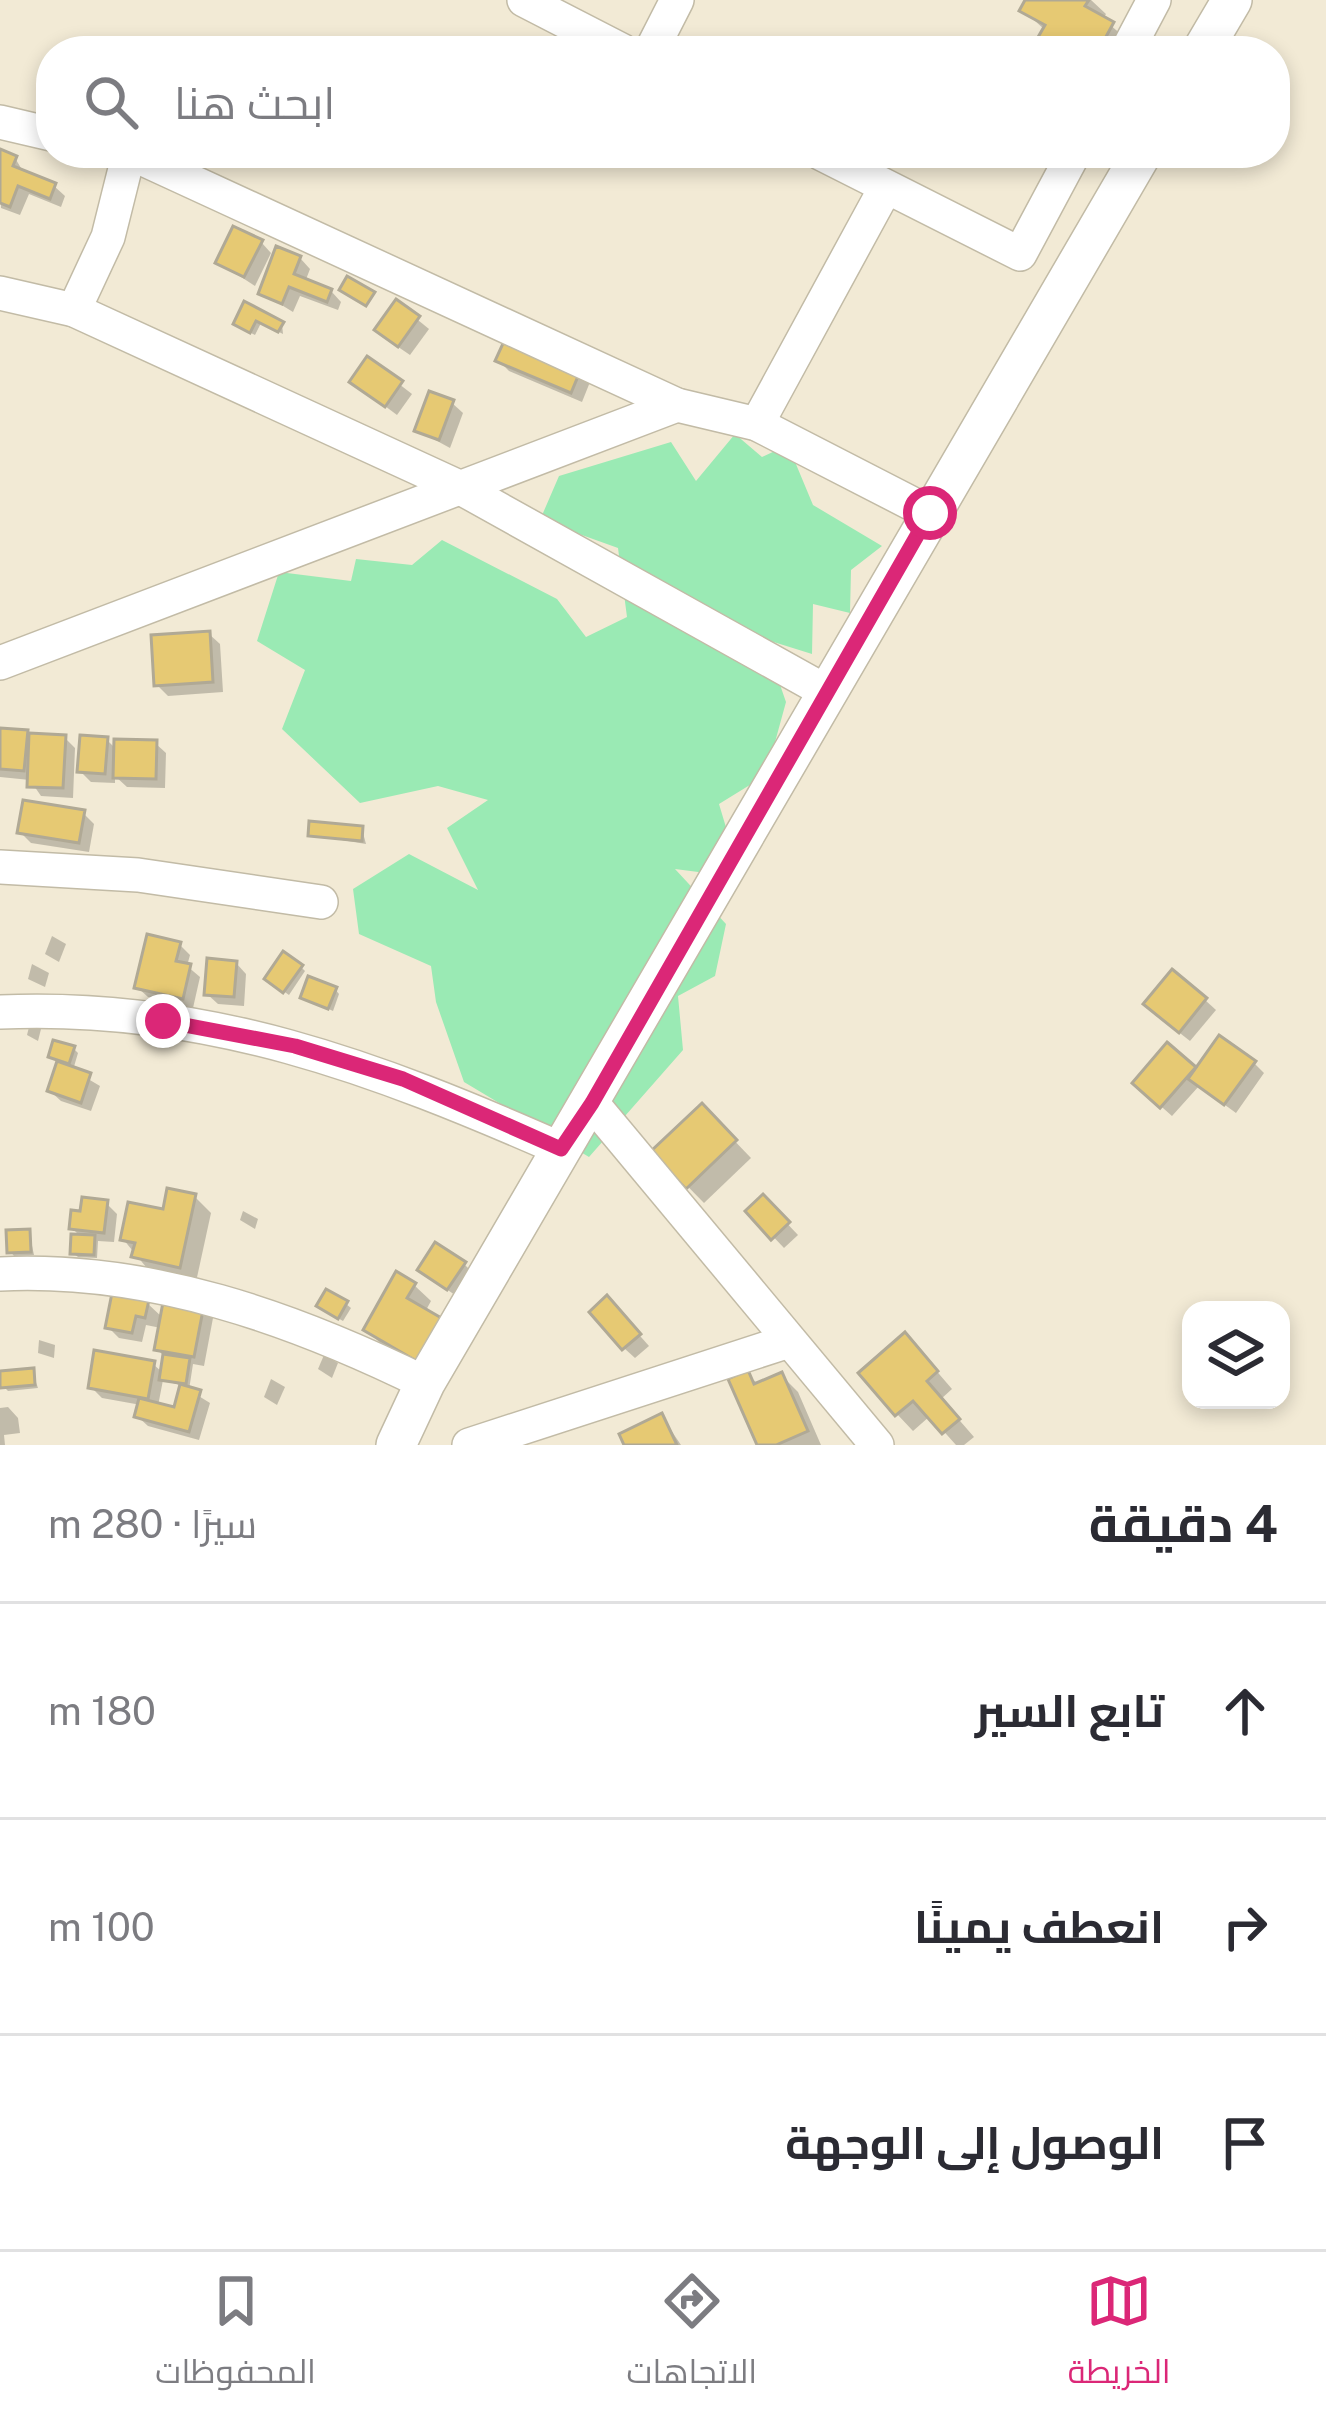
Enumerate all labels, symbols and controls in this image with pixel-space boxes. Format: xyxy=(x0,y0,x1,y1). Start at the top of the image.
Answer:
search box xyxy=(36,36,1290,168)
icon: search xyxy=(78,69,144,135)
text: ابحث هنا xyxy=(174,76,335,129)
route start xyxy=(903,486,957,540)
route end xyxy=(136,994,190,1048)
map controls xyxy=(1182,1301,1290,1409)
button: layers xyxy=(1182,1301,1290,1409)
text: 4 دقيقة xyxy=(1089,1494,1278,1553)
text: سيرًا · 280 m xyxy=(48,1501,257,1547)
icon: ahead xyxy=(1212,1678,1278,1744)
text: تابع السير xyxy=(975,1684,1164,1737)
text: 180 m xyxy=(48,1688,156,1734)
icon: right xyxy=(1212,1894,1278,1960)
text: انعطف يمينًا xyxy=(914,1900,1164,1953)
text: 100 m xyxy=(48,1904,155,1950)
icon: arrive xyxy=(1212,2110,1278,2176)
text: الوصول إلى الوجهة xyxy=(785,2116,1164,2169)
tab: المحفوظات xyxy=(155,2268,316,2402)
tab: الاتجاهات xyxy=(627,2268,757,2402)
tab: الخريطة xyxy=(1068,2268,1171,2402)

